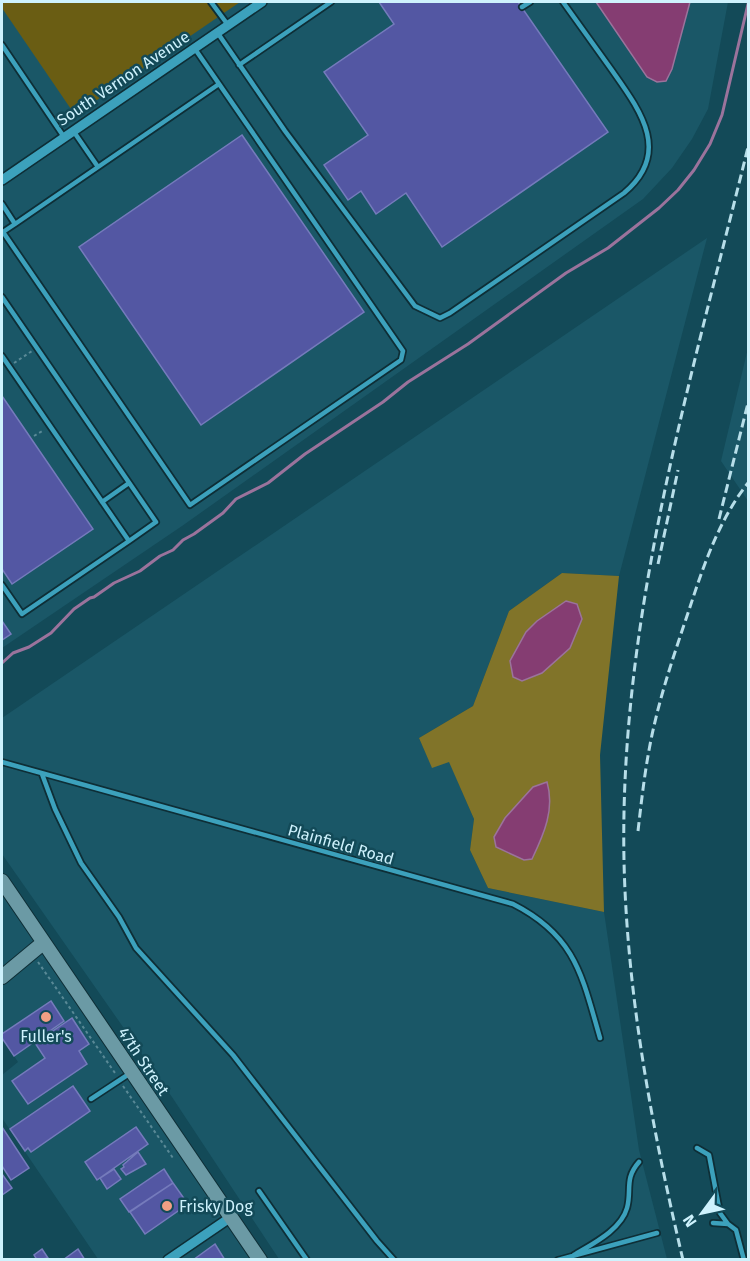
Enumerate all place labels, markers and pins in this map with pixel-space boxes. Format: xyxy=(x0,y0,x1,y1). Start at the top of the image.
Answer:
marker: Fuller's xyxy=(39,1010,53,1024)
place label: Fuller's xyxy=(20,1027,72,1046)
place label: Frisky Dog xyxy=(179,1197,253,1216)
marker: Frisky Dog xyxy=(160,1199,174,1213)

